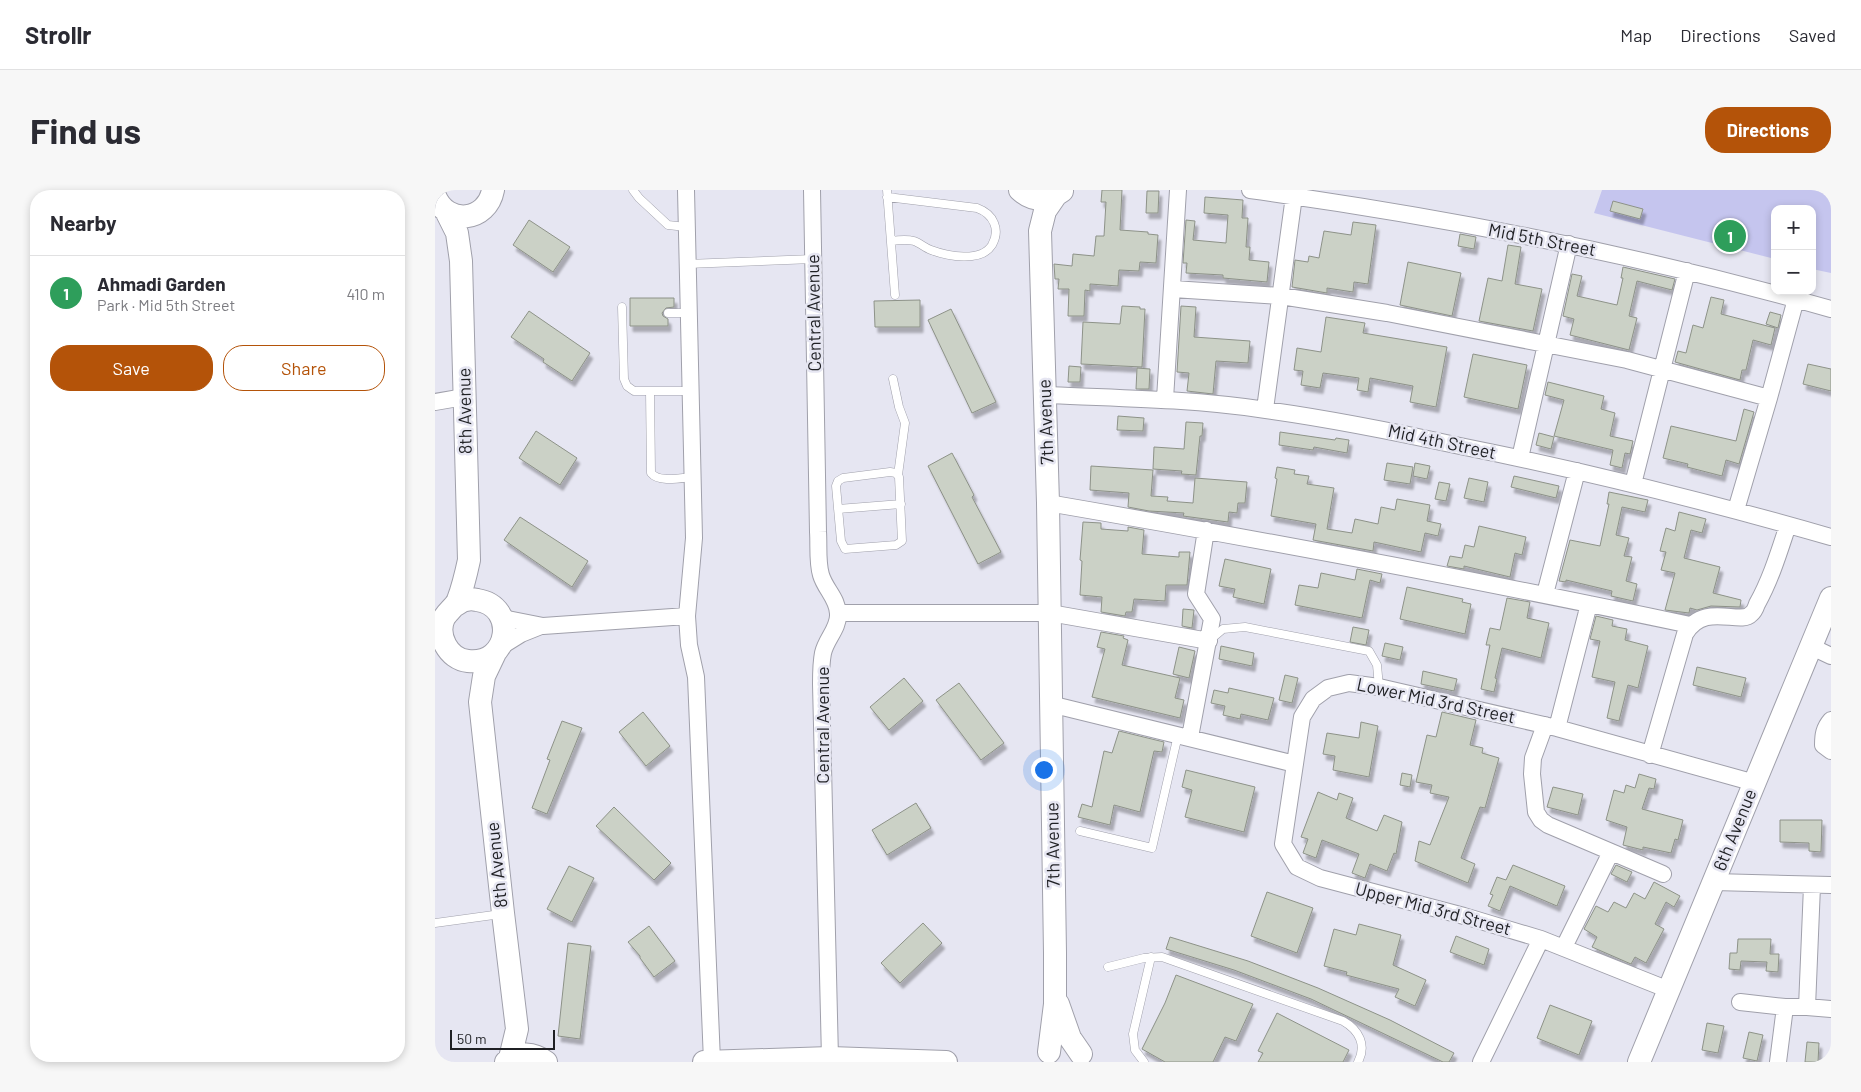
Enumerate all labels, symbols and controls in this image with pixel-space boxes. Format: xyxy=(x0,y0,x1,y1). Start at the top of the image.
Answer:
text: Strollr xyxy=(25,20,92,49)
text: Map xyxy=(1620,24,1652,46)
text: Directions xyxy=(1680,24,1761,46)
text: Saved xyxy=(1789,24,1836,46)
button: Directions xyxy=(1705,107,1831,153)
text: Find us xyxy=(30,109,141,151)
map controls xyxy=(1771,205,1816,295)
button: + xyxy=(1771,205,1816,250)
text: Nearby xyxy=(50,210,116,235)
pin: 1 xyxy=(1714,217,1746,255)
street label: Mid 5th Street xyxy=(1487,218,1598,260)
button: − xyxy=(1771,250,1816,295)
street label: Central Avenue xyxy=(801,254,825,372)
text: Ahmadi Garden xyxy=(97,272,226,295)
text: 1 xyxy=(63,284,69,303)
text: 410 m xyxy=(347,284,385,303)
text: Park · Mid 5th Street xyxy=(97,295,235,314)
button: Save xyxy=(50,345,213,391)
button: Share xyxy=(223,345,385,391)
street label: 8th Avenue xyxy=(452,368,476,454)
street label: 7th Avenue xyxy=(1033,379,1057,465)
street label: Mid 4th Street xyxy=(1386,419,1498,463)
street label: Central Avenue xyxy=(811,666,833,784)
street label: Lower Mid 3rd Street xyxy=(1355,672,1517,728)
your location xyxy=(1031,757,1057,783)
street label: 6th Avenue xyxy=(1708,785,1760,874)
street label: 7th Avenue xyxy=(1040,802,1064,888)
street label: 8th Avenue xyxy=(481,821,511,909)
street label: Upper Mid 3rd Street xyxy=(1353,877,1514,939)
scale bar xyxy=(450,1027,555,1050)
text: 50 m xyxy=(457,1030,486,1047)

